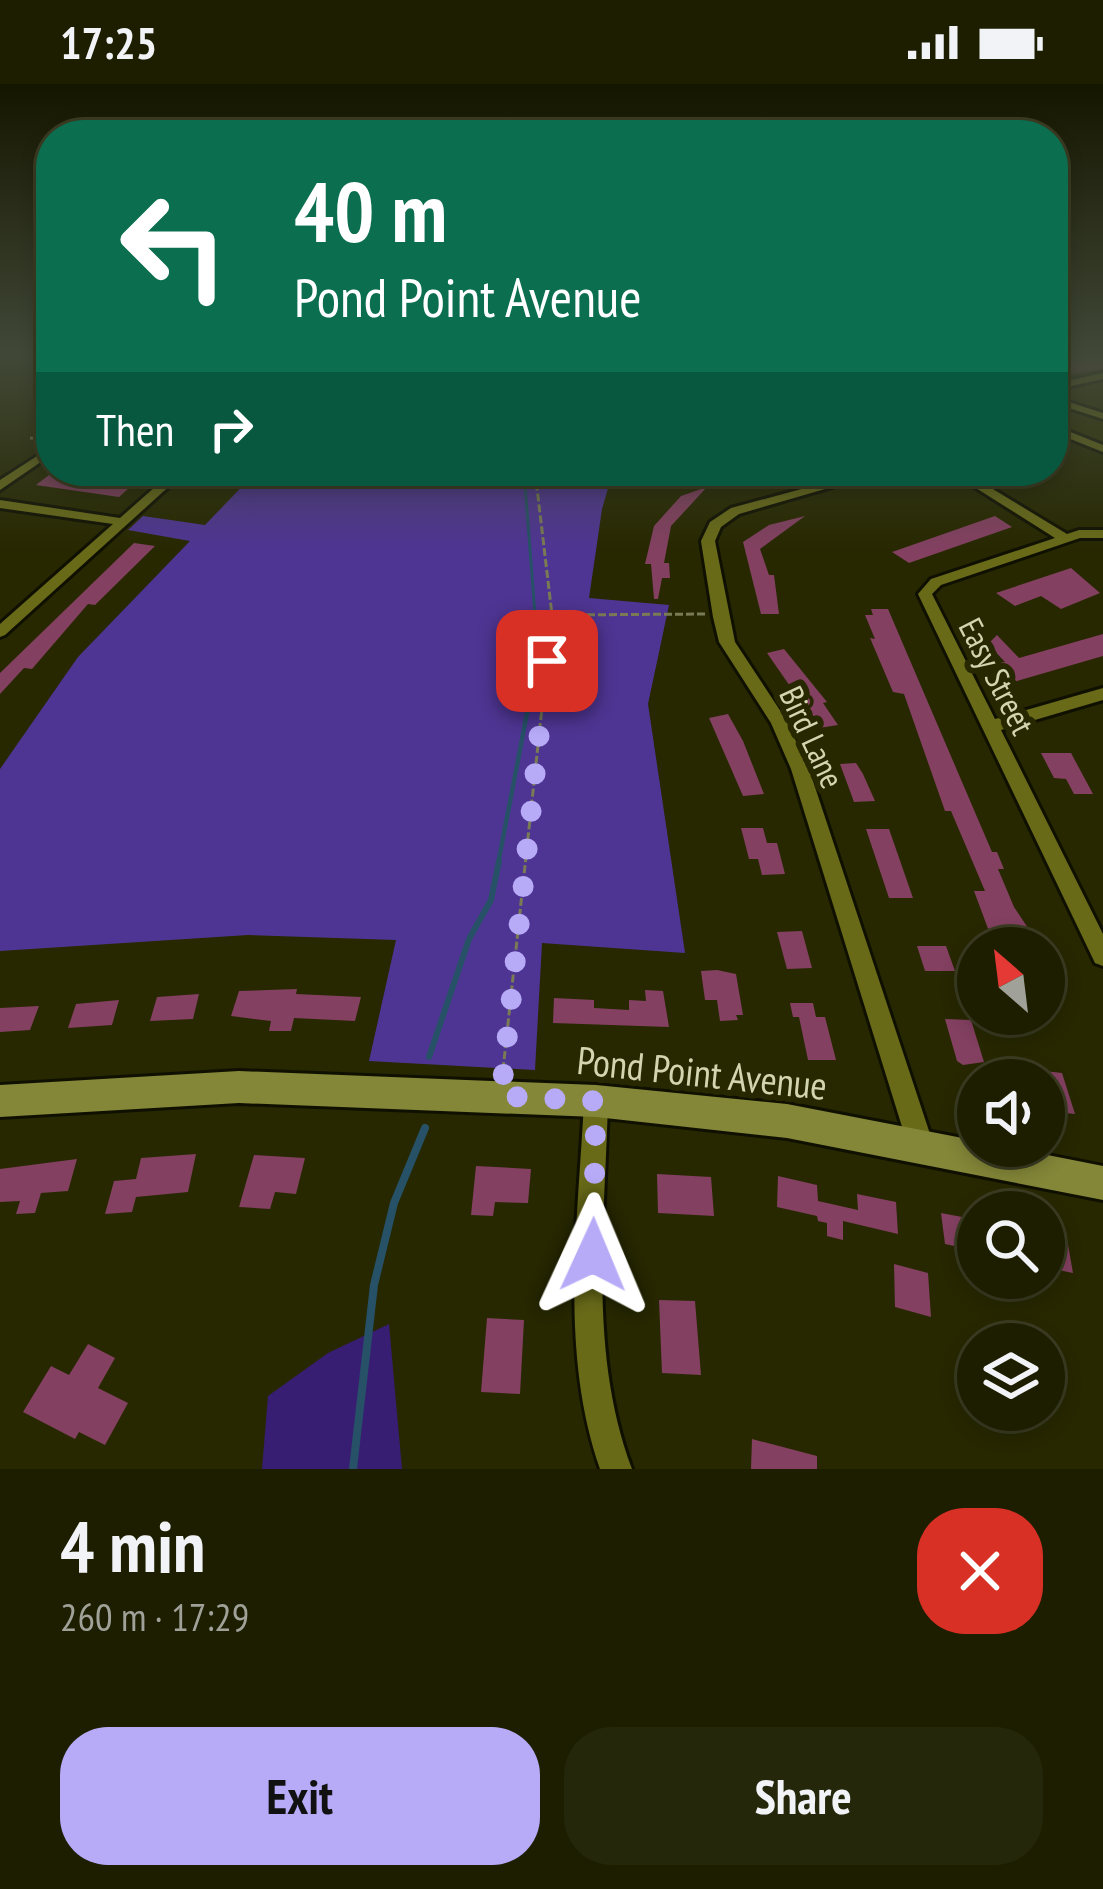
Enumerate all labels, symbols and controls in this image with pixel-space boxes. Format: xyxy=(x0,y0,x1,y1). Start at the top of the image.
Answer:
text: 17:25 xyxy=(60,13,157,71)
text: 40 m xyxy=(294,156,447,265)
icon: left xyxy=(96,168,252,324)
text: Pond Point Avenue xyxy=(294,262,642,332)
icon: right xyxy=(198,396,264,462)
text: Then xyxy=(96,400,174,458)
pin xyxy=(496,610,598,712)
street label: Easy Street xyxy=(950,610,1045,741)
icon: arrive xyxy=(514,628,580,694)
street label: Bird Lane xyxy=(770,679,855,795)
north arrow xyxy=(957,927,1065,1035)
map controls xyxy=(957,927,1065,1431)
street label: Pond Point Avenue xyxy=(575,1034,830,1111)
button: sound xyxy=(957,1059,1065,1167)
button: search xyxy=(957,1191,1065,1299)
position arrow xyxy=(530,1192,656,1318)
button: layers xyxy=(957,1323,1065,1431)
text: 4 min xyxy=(60,1499,205,1592)
button: close xyxy=(917,1508,1043,1634)
text: 260 m · 17:29 xyxy=(60,1591,249,1642)
button: Exit xyxy=(60,1727,540,1865)
button: Share xyxy=(564,1727,1043,1865)

